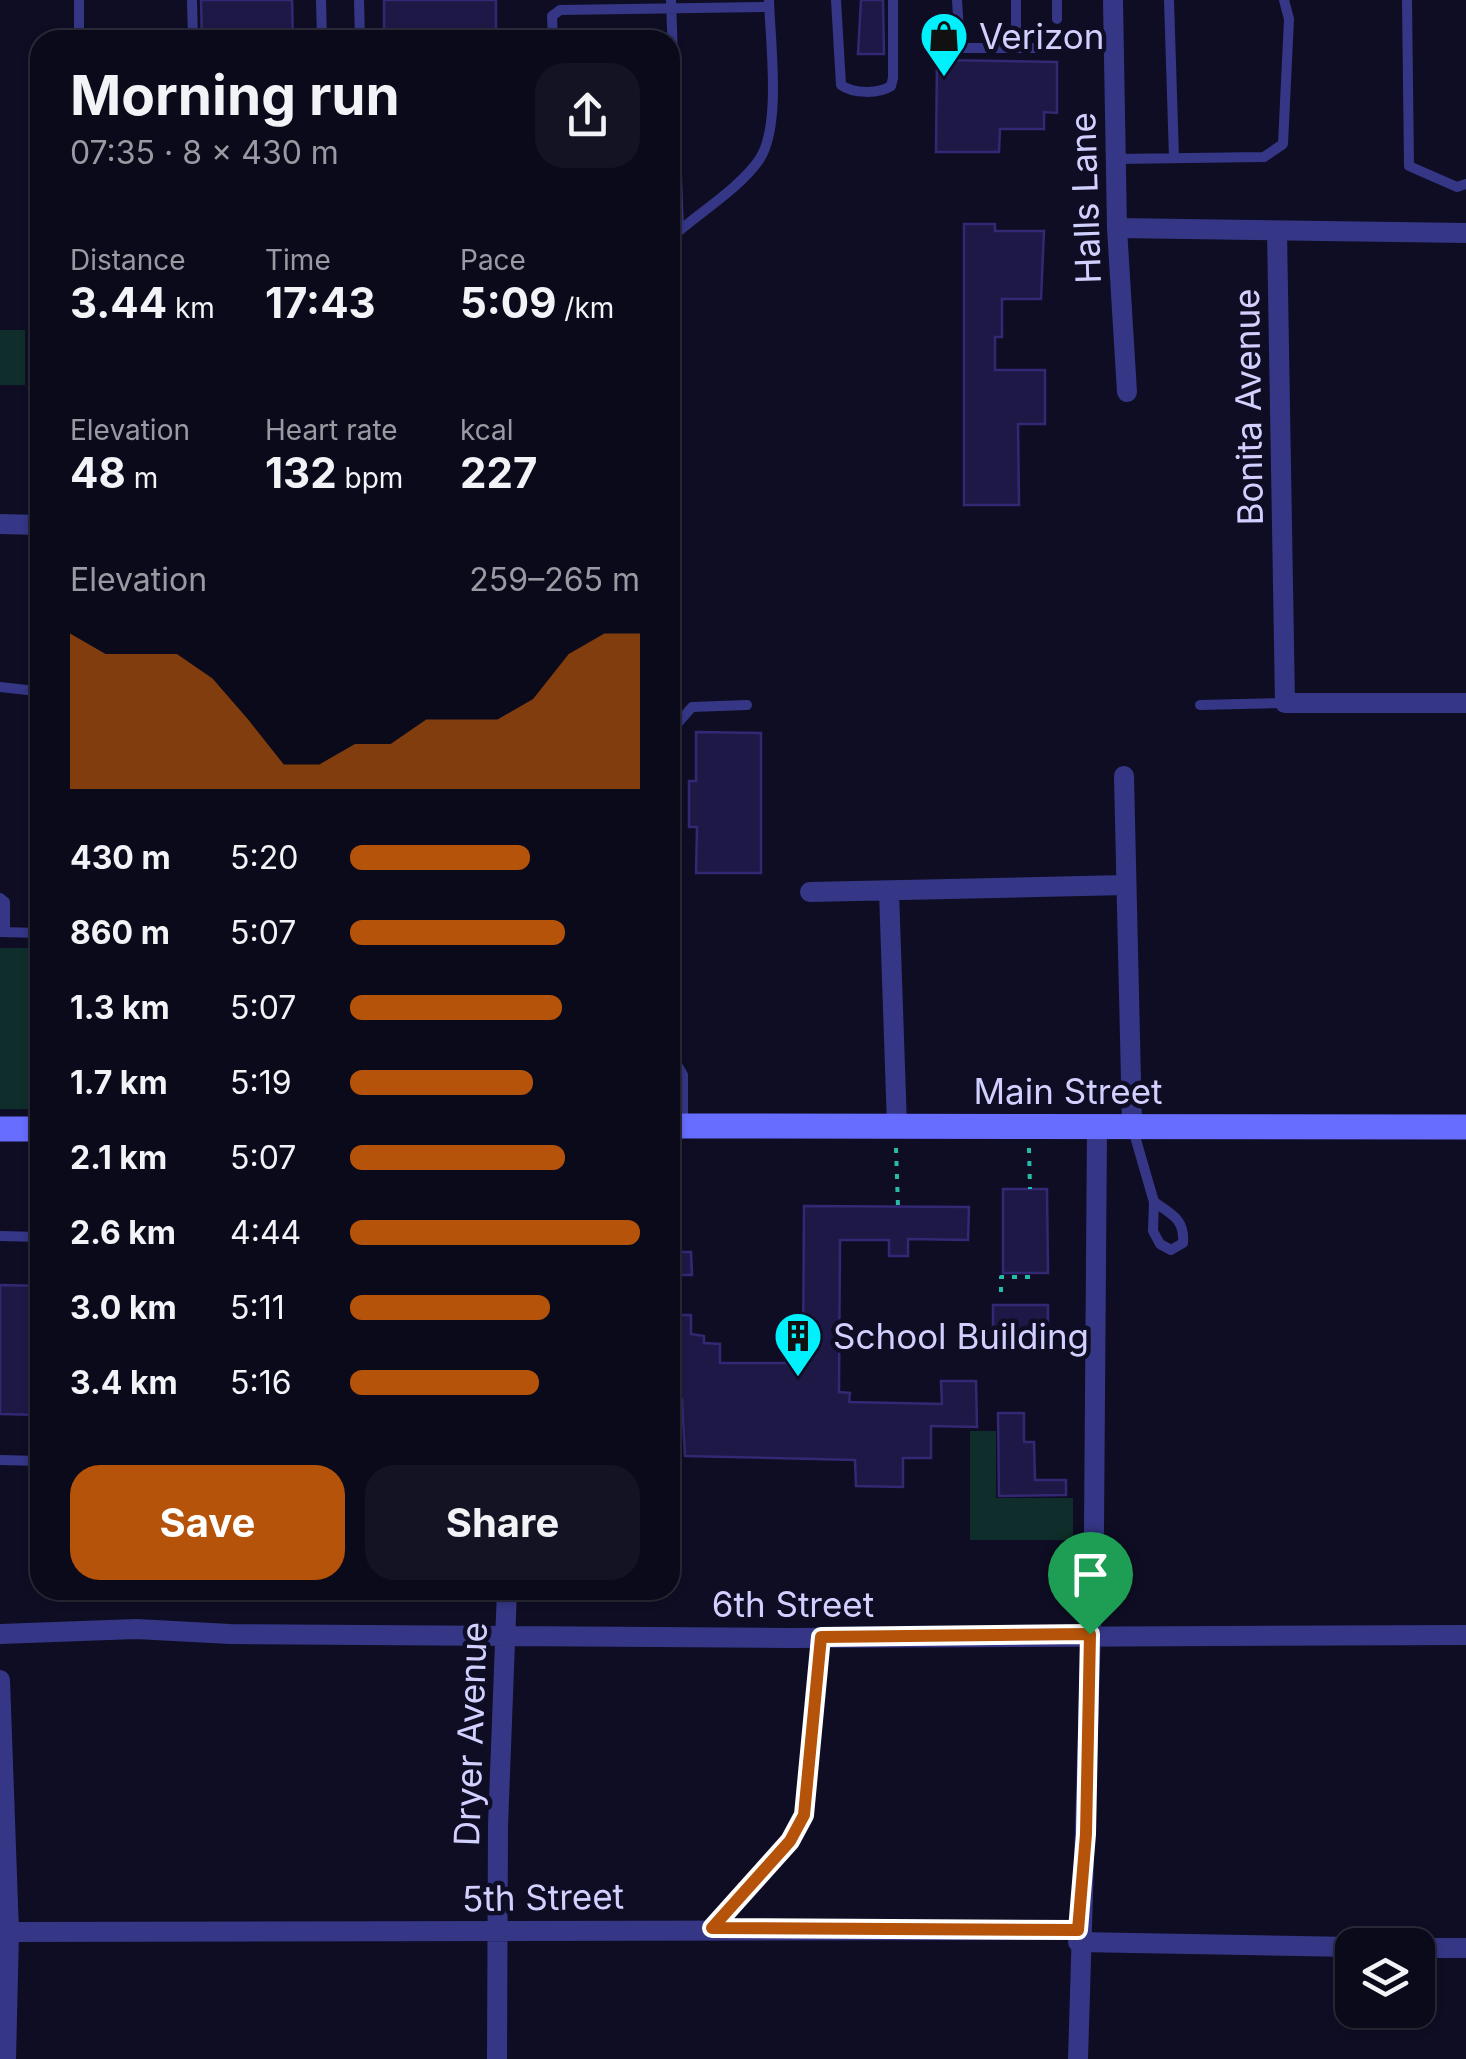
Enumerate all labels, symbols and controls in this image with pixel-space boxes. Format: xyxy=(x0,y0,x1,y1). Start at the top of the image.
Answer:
shop icon: Verizon xyxy=(918,10,970,78)
place label: Verizon xyxy=(979,15,1104,57)
text: Morning run xyxy=(70,62,400,128)
button: share xyxy=(535,63,640,168)
street label: Halls Lane xyxy=(1061,112,1109,284)
text: 07:35 · 8 × 430 m xyxy=(70,133,339,172)
text: Distance xyxy=(70,243,186,277)
text: Time xyxy=(265,243,331,277)
text: Pace xyxy=(460,243,526,277)
text: 3.44 xyxy=(70,277,167,328)
text: 17:43 xyxy=(265,277,376,328)
text: 5:09 xyxy=(460,277,556,328)
street label: Bonita Avenue xyxy=(1225,288,1271,526)
text: km xyxy=(167,291,215,325)
text: /km xyxy=(556,291,614,325)
text: Elevation xyxy=(70,413,190,447)
text: Heart rate xyxy=(265,413,398,447)
text: kcal xyxy=(460,413,514,447)
text: 48 xyxy=(70,447,126,498)
text: 132 xyxy=(265,447,337,498)
text: 227 xyxy=(460,447,537,498)
text: m xyxy=(126,461,158,495)
text: bpm xyxy=(337,461,403,495)
text: Elevation xyxy=(70,560,207,599)
text: 259–265 m xyxy=(469,560,640,599)
text: 430 m xyxy=(70,838,171,877)
text: 5:20 xyxy=(230,838,298,877)
text: 860 m xyxy=(70,913,170,952)
text: 5:07 xyxy=(230,913,296,952)
text: 1.3 km xyxy=(70,988,170,1027)
text: 5:07 xyxy=(230,988,296,1027)
text: 1.7 km xyxy=(70,1063,168,1102)
text: 5:19 xyxy=(230,1063,292,1102)
street label: Main Street xyxy=(973,1070,1163,1112)
text: 2.1 km xyxy=(70,1138,167,1177)
text: 5:07 xyxy=(230,1138,296,1177)
text: 2.6 km xyxy=(70,1213,176,1252)
text: 4:44 xyxy=(230,1213,301,1252)
text: 3.0 km xyxy=(70,1288,177,1327)
text: 5:11 xyxy=(230,1288,285,1327)
building icon: School Building xyxy=(772,1310,824,1378)
place label: School Building xyxy=(833,1315,1089,1357)
text: 3.4 km xyxy=(70,1363,178,1402)
text: 5:16 xyxy=(230,1363,292,1402)
button: Save xyxy=(70,1465,345,1580)
button: Share xyxy=(365,1465,640,1580)
pin xyxy=(1048,1532,1133,1635)
icon: arrive xyxy=(1063,1547,1118,1602)
street label: 6th Street xyxy=(712,1583,874,1625)
street label: Dryer Avenue xyxy=(445,1621,495,1847)
street label: 5th Street xyxy=(462,1875,624,1919)
map controls xyxy=(1335,1928,1435,2028)
button: layers xyxy=(1335,1928,1435,2028)

